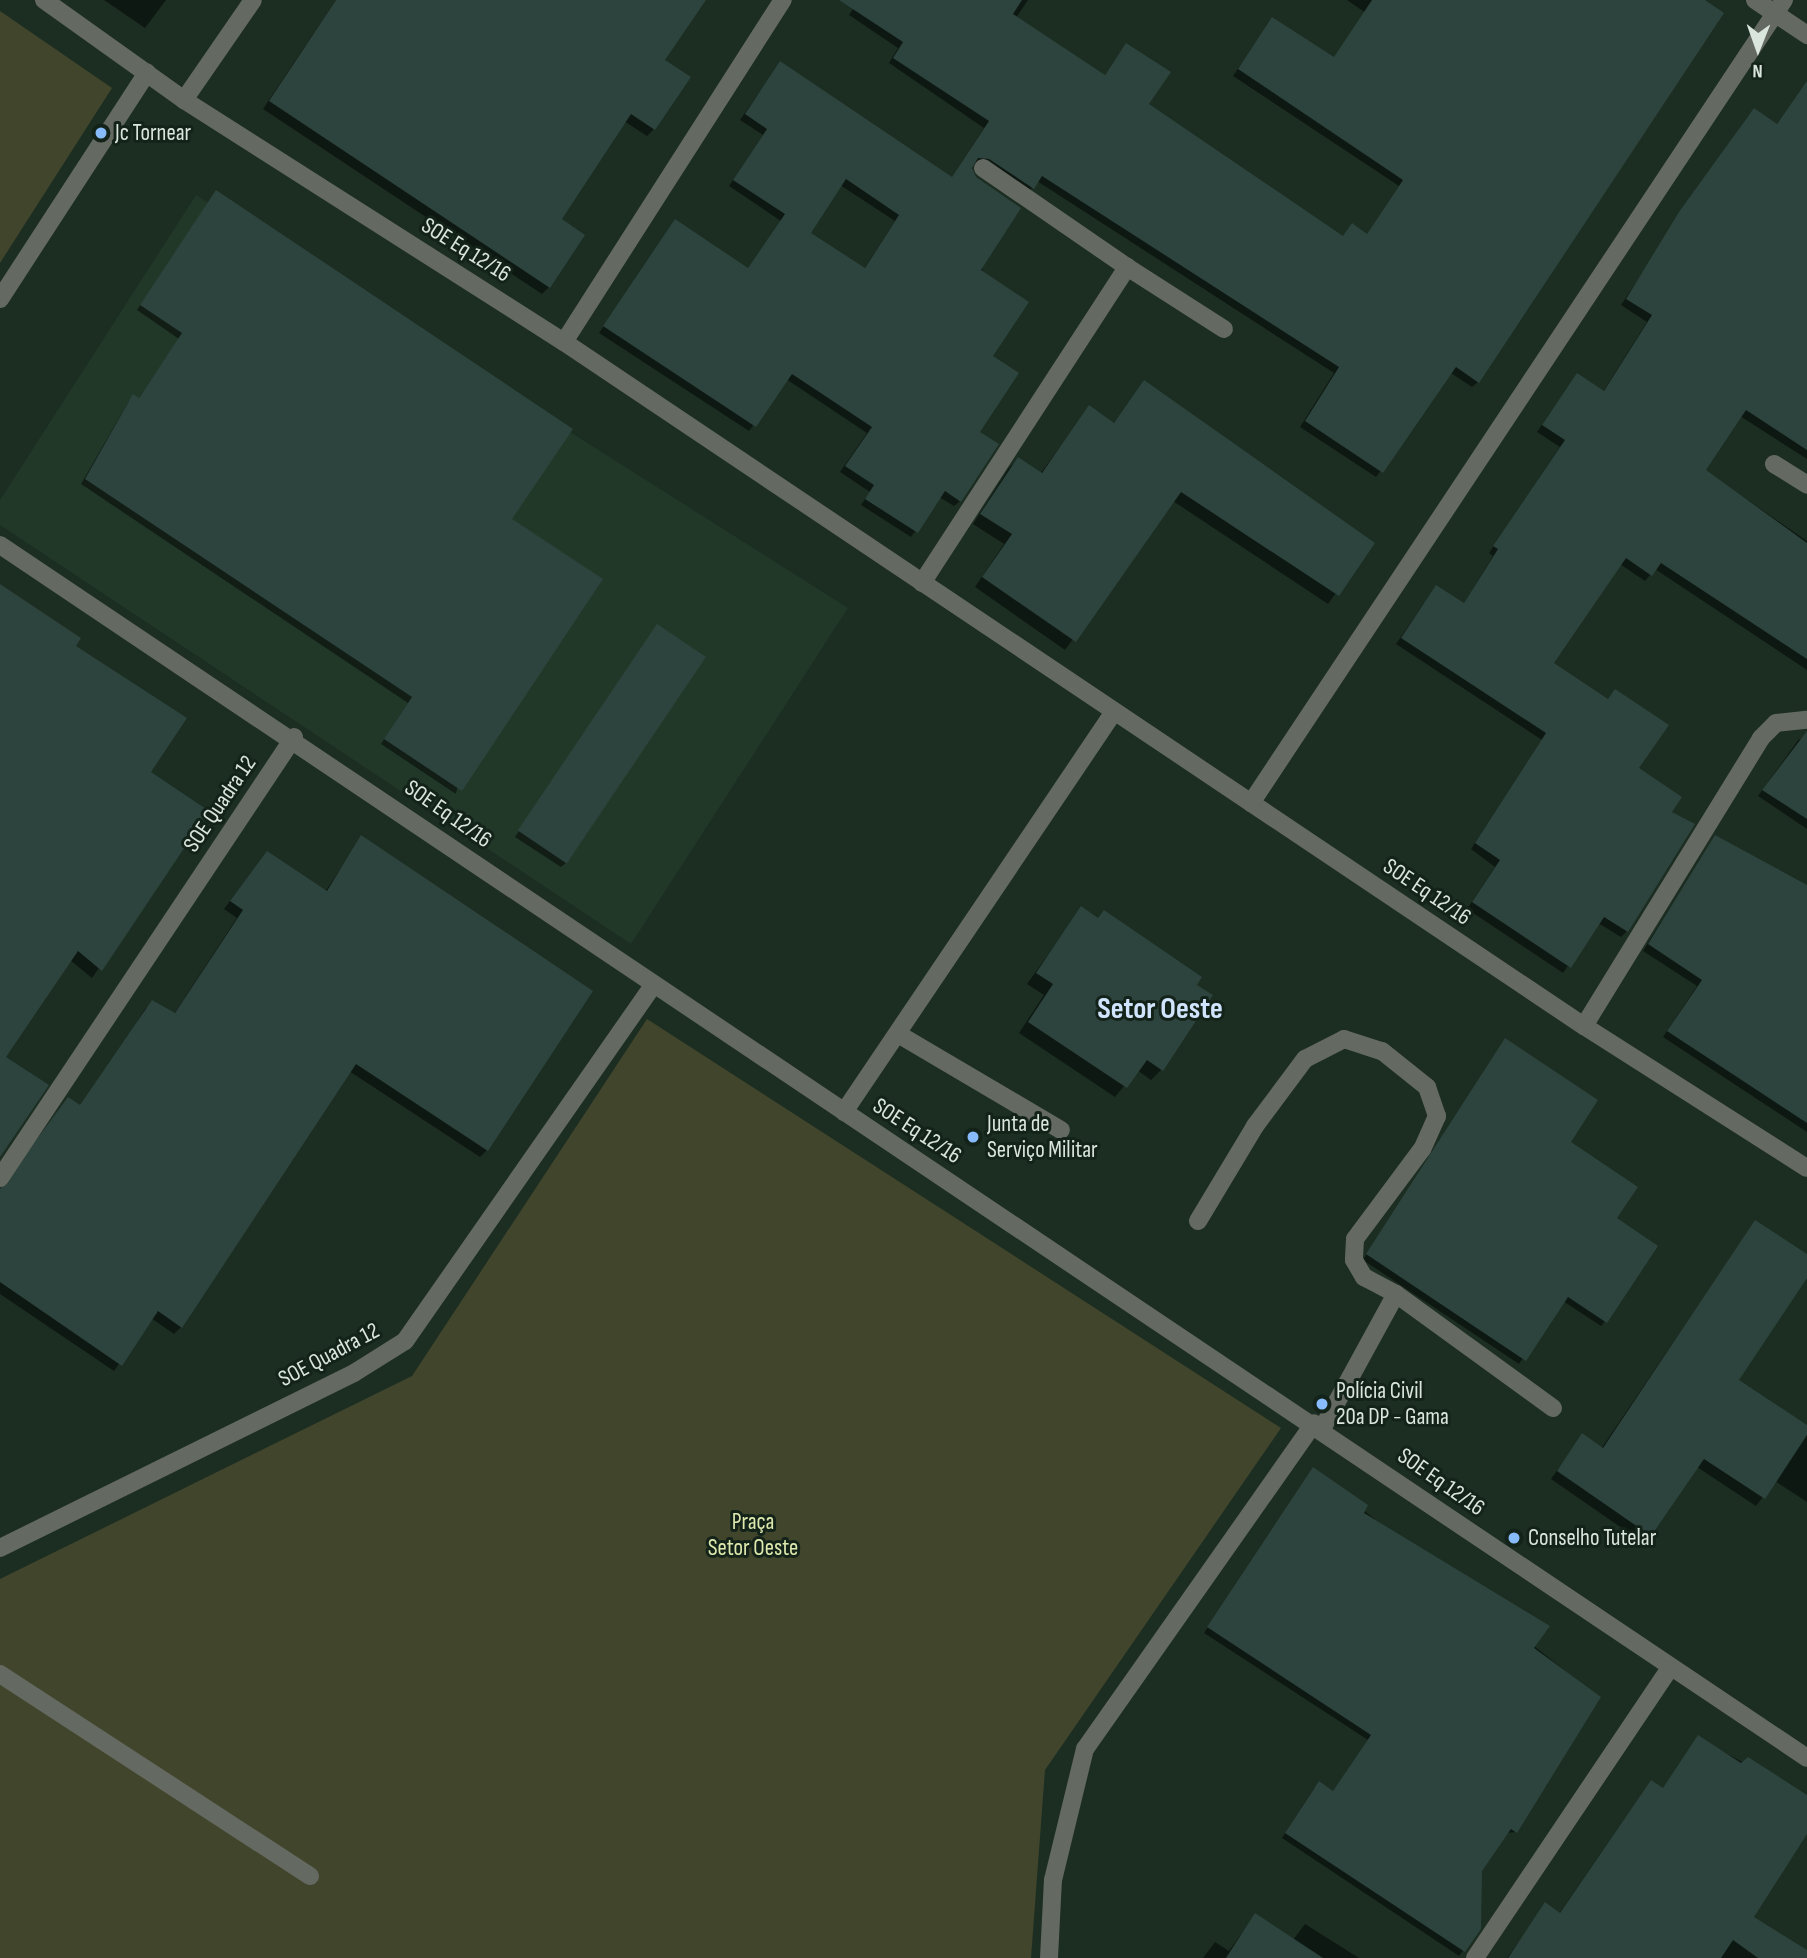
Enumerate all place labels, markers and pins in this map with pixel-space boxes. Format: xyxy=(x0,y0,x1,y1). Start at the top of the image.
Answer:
place label: Jc Tornear xyxy=(115,119,191,147)
marker: Jc Tornear xyxy=(93,125,109,141)
place label: Junta de Serviço Militar xyxy=(987,1110,1098,1164)
marker: Junta de Serviço Militar xyxy=(965,1129,981,1145)
place label: Polícia Civil 20a DP - Gama xyxy=(1336,1377,1449,1431)
marker: Polícia Civil 20a DP - Gama xyxy=(1314,1396,1330,1412)
place label: Conselho Tutelar xyxy=(1528,1524,1656,1552)
marker: Conselho Tutelar xyxy=(1506,1530,1522,1546)

